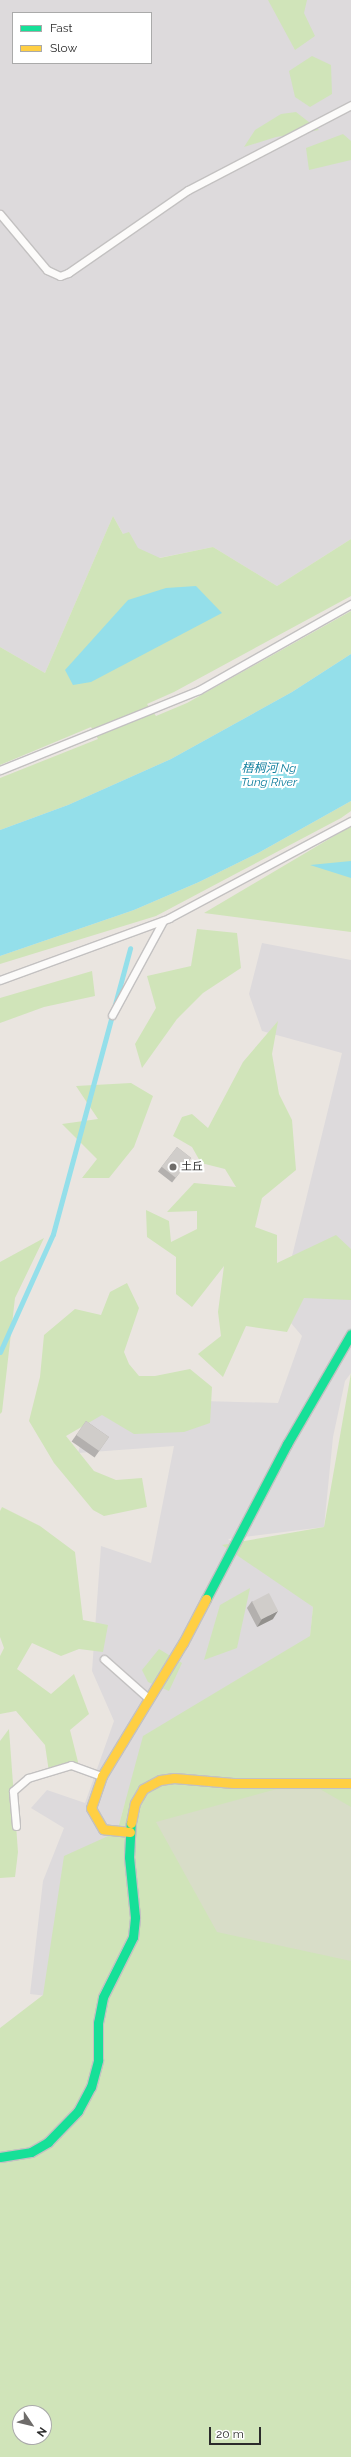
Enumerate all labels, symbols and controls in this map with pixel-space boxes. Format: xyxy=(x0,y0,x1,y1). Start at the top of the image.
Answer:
legend xyxy=(12,12,152,64)
text: Fast xyxy=(50,21,73,35)
text: Slow xyxy=(50,41,77,55)
water label: 梧桐河 Ng Tung River xyxy=(241,762,297,790)
place label: 土丘 xyxy=(181,1160,203,1174)
marker: 土丘 xyxy=(168,1162,178,1172)
north arrow xyxy=(12,2405,52,2445)
scale bar xyxy=(211,2419,263,2445)
text: N xyxy=(34,2424,49,2439)
text: 20 m xyxy=(216,2427,244,2441)

